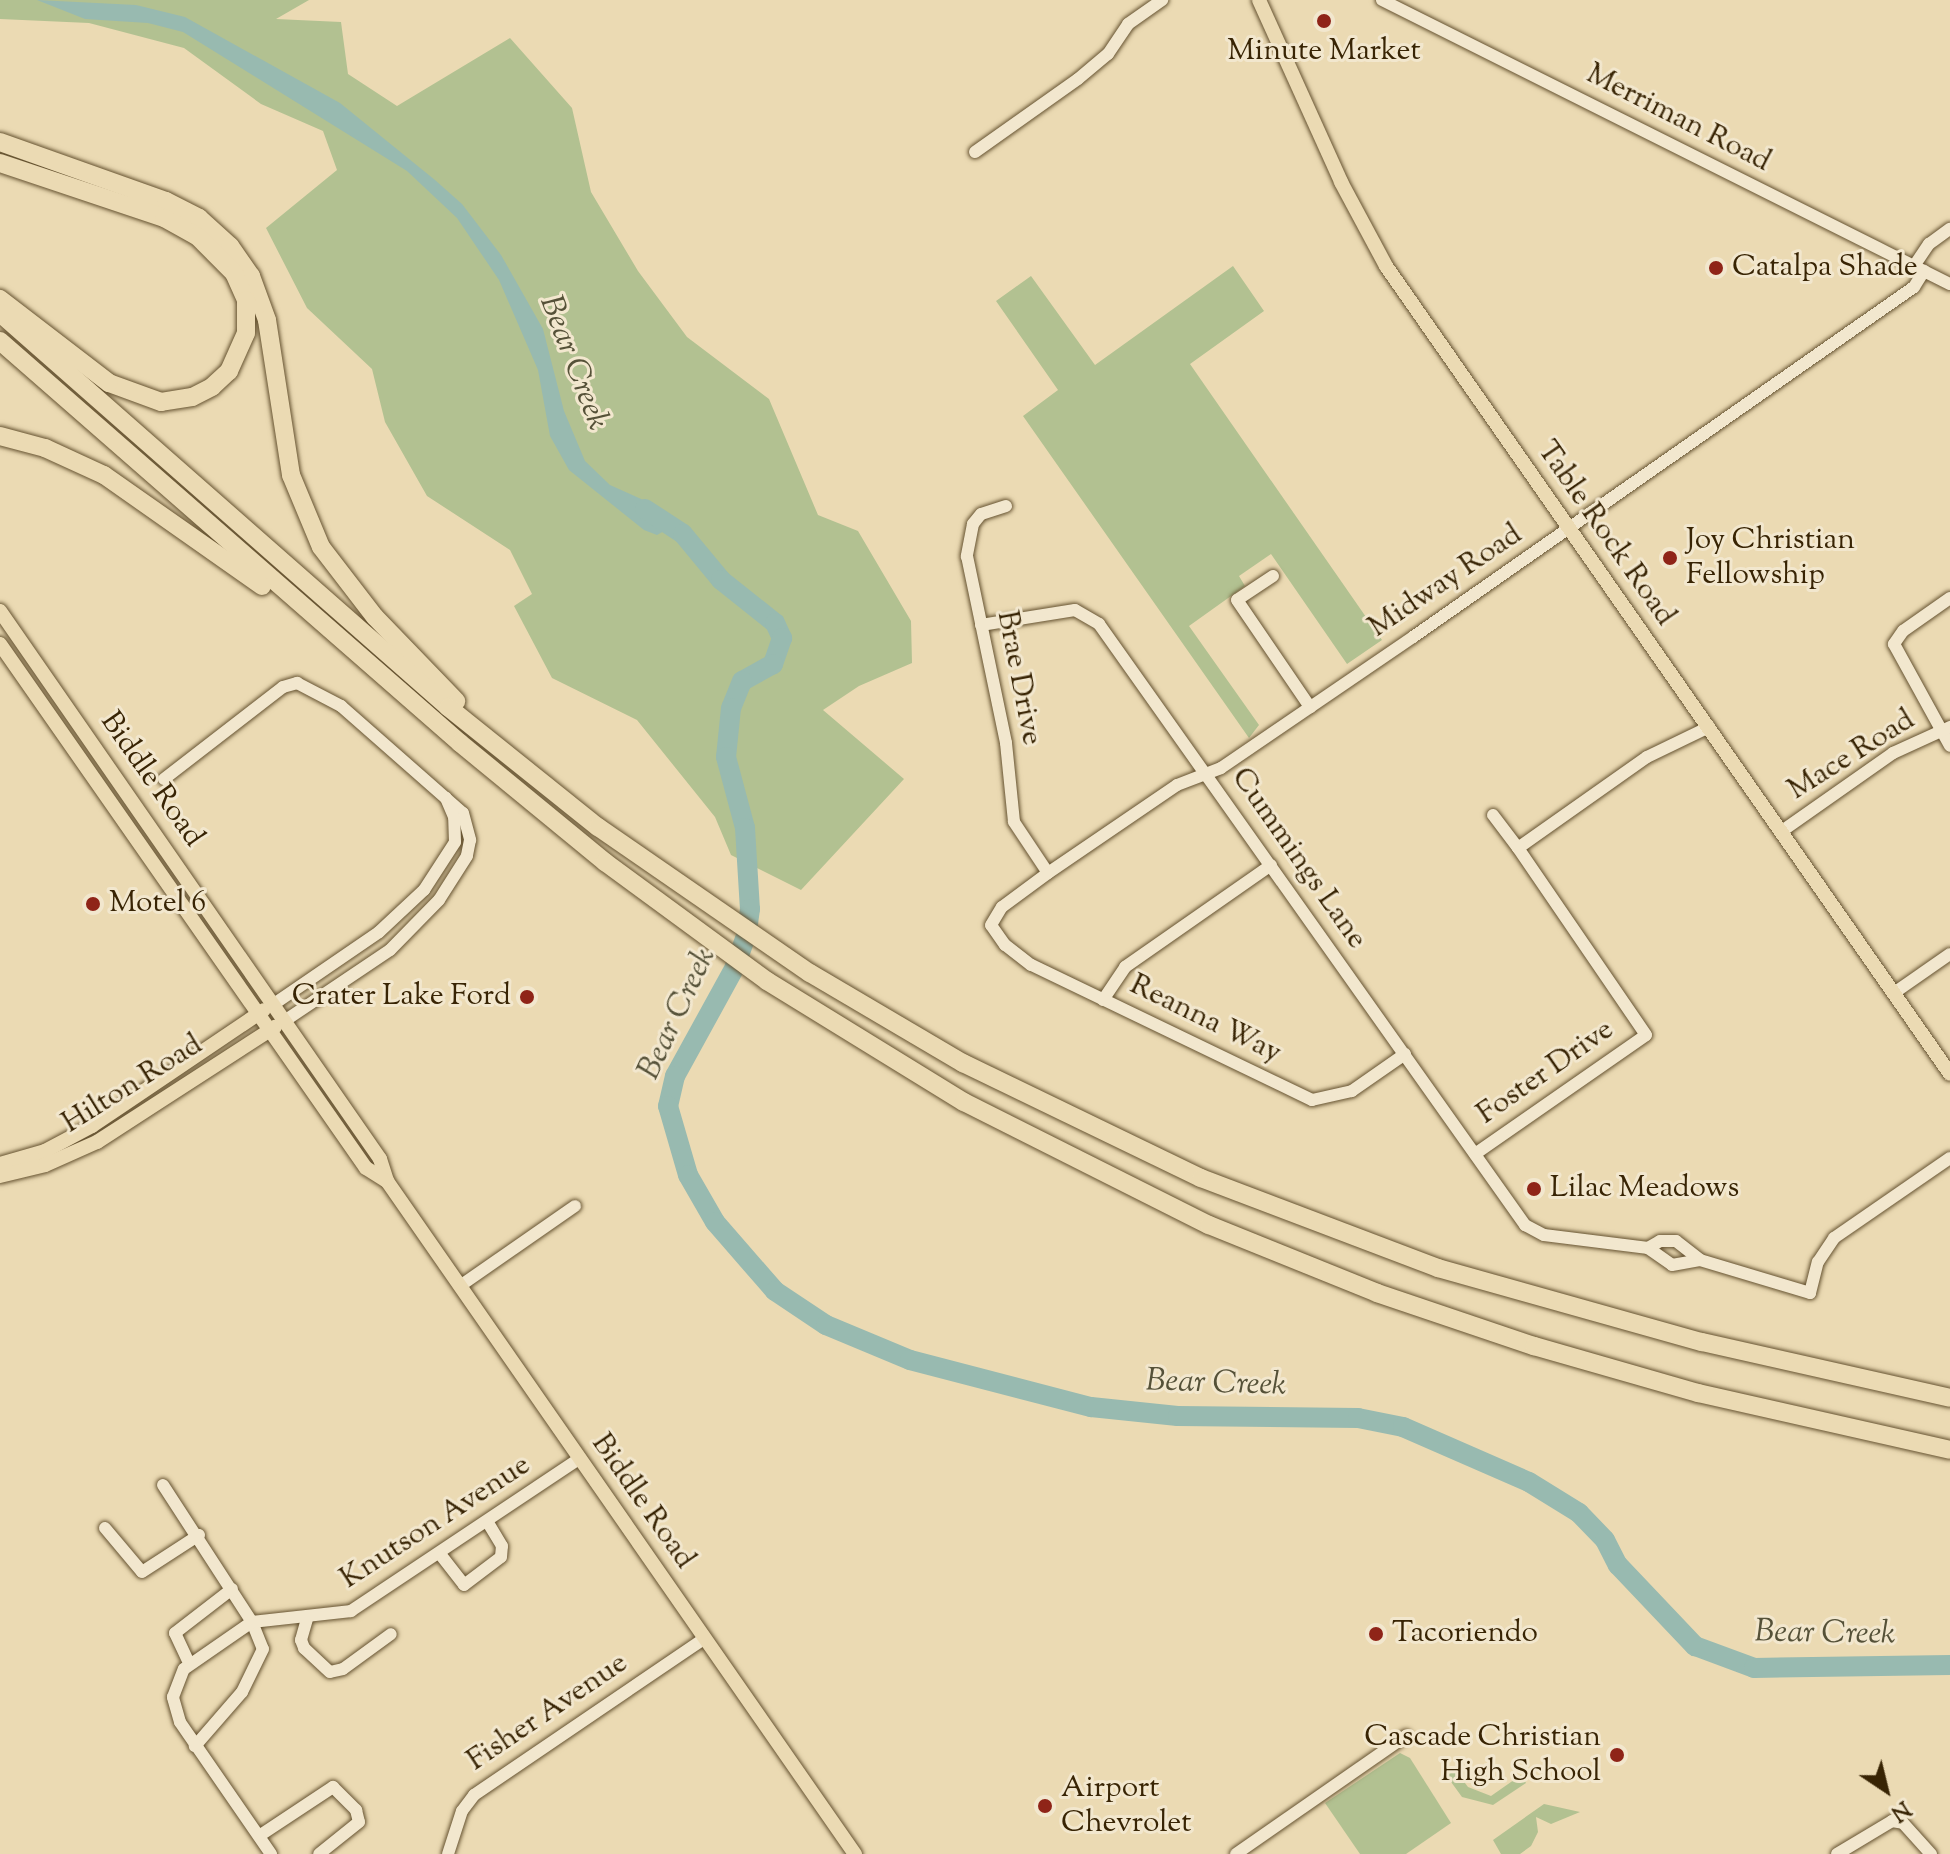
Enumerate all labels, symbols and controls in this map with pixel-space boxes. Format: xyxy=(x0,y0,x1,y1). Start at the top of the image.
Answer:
marker: Minute Market xyxy=(1315,12,1333,30)
place label: Minute Market xyxy=(1227,34,1421,70)
street label: Merriman Road xyxy=(1580,57,1776,181)
place label: Catalpa Shade xyxy=(1732,250,1918,286)
marker: Catalpa Shade xyxy=(1707,259,1725,277)
water label: Bear Creek xyxy=(530,290,616,436)
street label: Table Rock Road xyxy=(1528,435,1682,633)
street label: Midway Road xyxy=(1362,518,1530,646)
place label: Joy Christian Fellowship xyxy=(1686,523,1855,594)
marker: Joy Christian Fellowship xyxy=(1661,549,1679,567)
street label: Brae Drive xyxy=(987,608,1049,748)
street label: Mace Road xyxy=(1782,703,1922,809)
street label: Biddle Road xyxy=(91,705,211,855)
street label: Cummings Lane xyxy=(1222,762,1374,956)
place label: Motel 6 xyxy=(109,886,206,922)
marker: Motel 6 xyxy=(84,895,102,913)
water label: Bear Creek xyxy=(631,942,725,1086)
street label: Reanna Way xyxy=(1123,968,1287,1072)
place label: Crater Lake Ford xyxy=(292,979,511,1015)
marker: Crater Lake Ford xyxy=(518,988,536,1006)
street label: Foster Drive xyxy=(1471,1013,1621,1133)
street label: Hilton Road xyxy=(56,1028,210,1142)
place label: Lilac Meadows xyxy=(1550,1171,1739,1207)
marker: Lilac Meadows xyxy=(1525,1180,1543,1198)
water label: Bear Creek xyxy=(1145,1362,1287,1406)
street label: Biddle Road xyxy=(582,1427,702,1577)
street label: Knutson Avenue xyxy=(334,1448,538,1598)
water label: Bear Creek xyxy=(1754,1614,1896,1654)
place label: Tacoriendo xyxy=(1392,1616,1538,1652)
marker: Tacoriendo xyxy=(1367,1625,1385,1643)
street label: Fisher Avenue xyxy=(461,1646,635,1780)
place label: Cascade Christian High School xyxy=(1364,1720,1601,1790)
marker: Cascade Christian High School xyxy=(1608,1746,1626,1764)
north arrow xyxy=(1846,1750,1926,1830)
place label: Airport Chevrolet xyxy=(1061,1771,1191,1842)
text: N xyxy=(1883,1792,1916,1828)
marker: Airport Chevrolet xyxy=(1036,1797,1054,1815)

